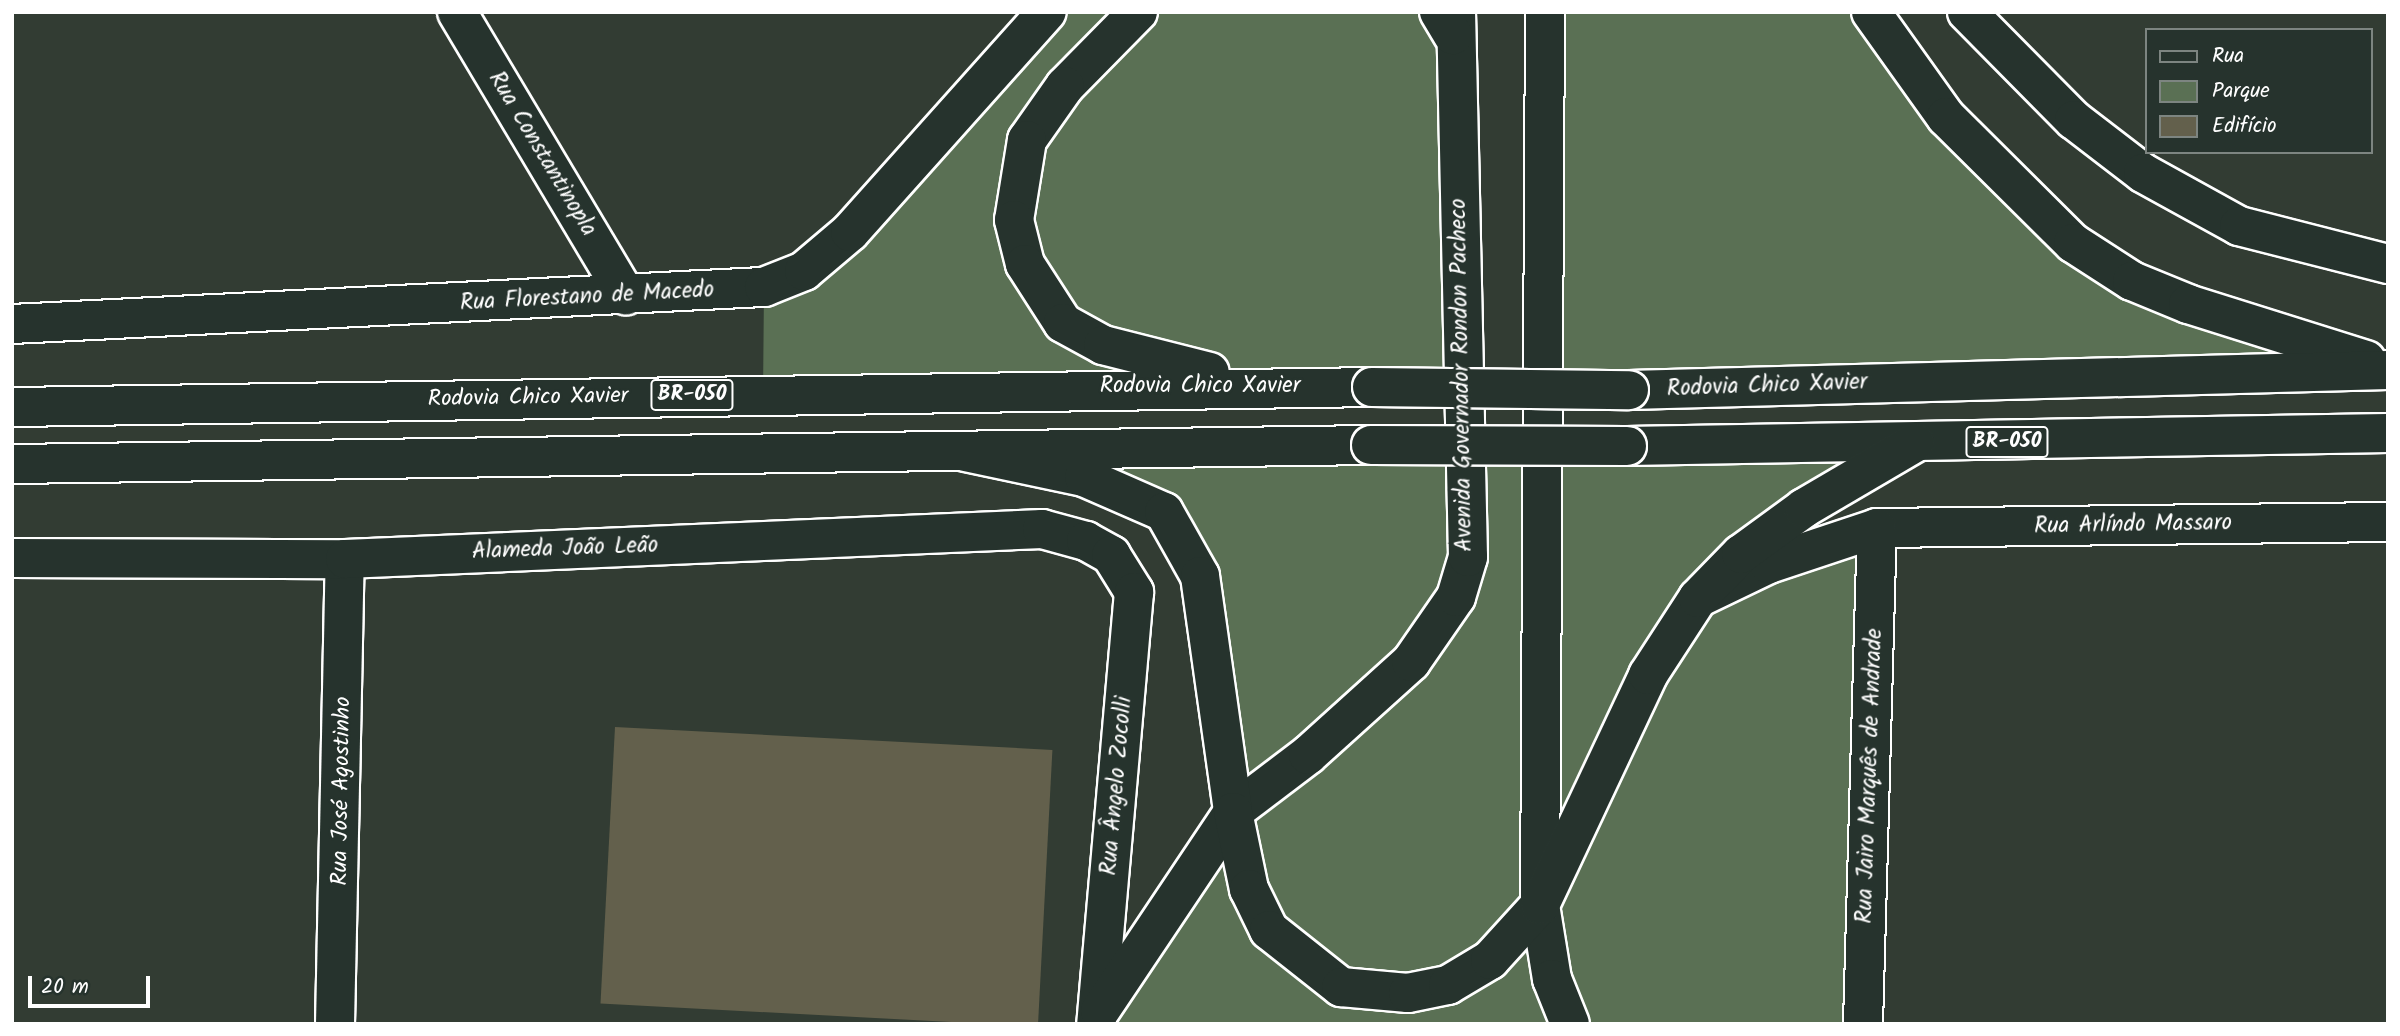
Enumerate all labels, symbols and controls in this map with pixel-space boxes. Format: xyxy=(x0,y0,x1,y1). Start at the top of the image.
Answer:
legend xyxy=(2144,28,2372,154)
text: Rua xyxy=(2212,40,2244,73)
street label: Rua Constantinopla xyxy=(482,67,602,241)
text: Parque xyxy=(2212,75,2270,108)
text: Edifício xyxy=(2212,110,2277,143)
street label: Avenida Governador Rondon Pacheco xyxy=(1445,198,1479,552)
street label: Rua Florestano de Macedo xyxy=(459,277,715,317)
street label: Rodovia Chico Xavier xyxy=(1666,369,1868,403)
street label: Rodovia Chico Xavier xyxy=(1100,372,1300,400)
road number: BR-050 xyxy=(650,378,734,412)
street label: Rodovia Chico Xavier xyxy=(427,382,629,414)
road number: BR-050 xyxy=(1965,424,2049,460)
street label: Rua Arlíndo Massaro xyxy=(2034,509,2232,541)
street label: Alameda João Leão xyxy=(471,532,659,566)
street label: Rua Jairo Marquês de Andrade xyxy=(1851,628,1889,924)
street label: Rua Ângelo Zocolli xyxy=(1095,695,1139,877)
street label: Rua José Agostinho xyxy=(327,696,357,886)
scale bar xyxy=(32,962,154,1006)
text: 20 m xyxy=(41,971,89,1004)

